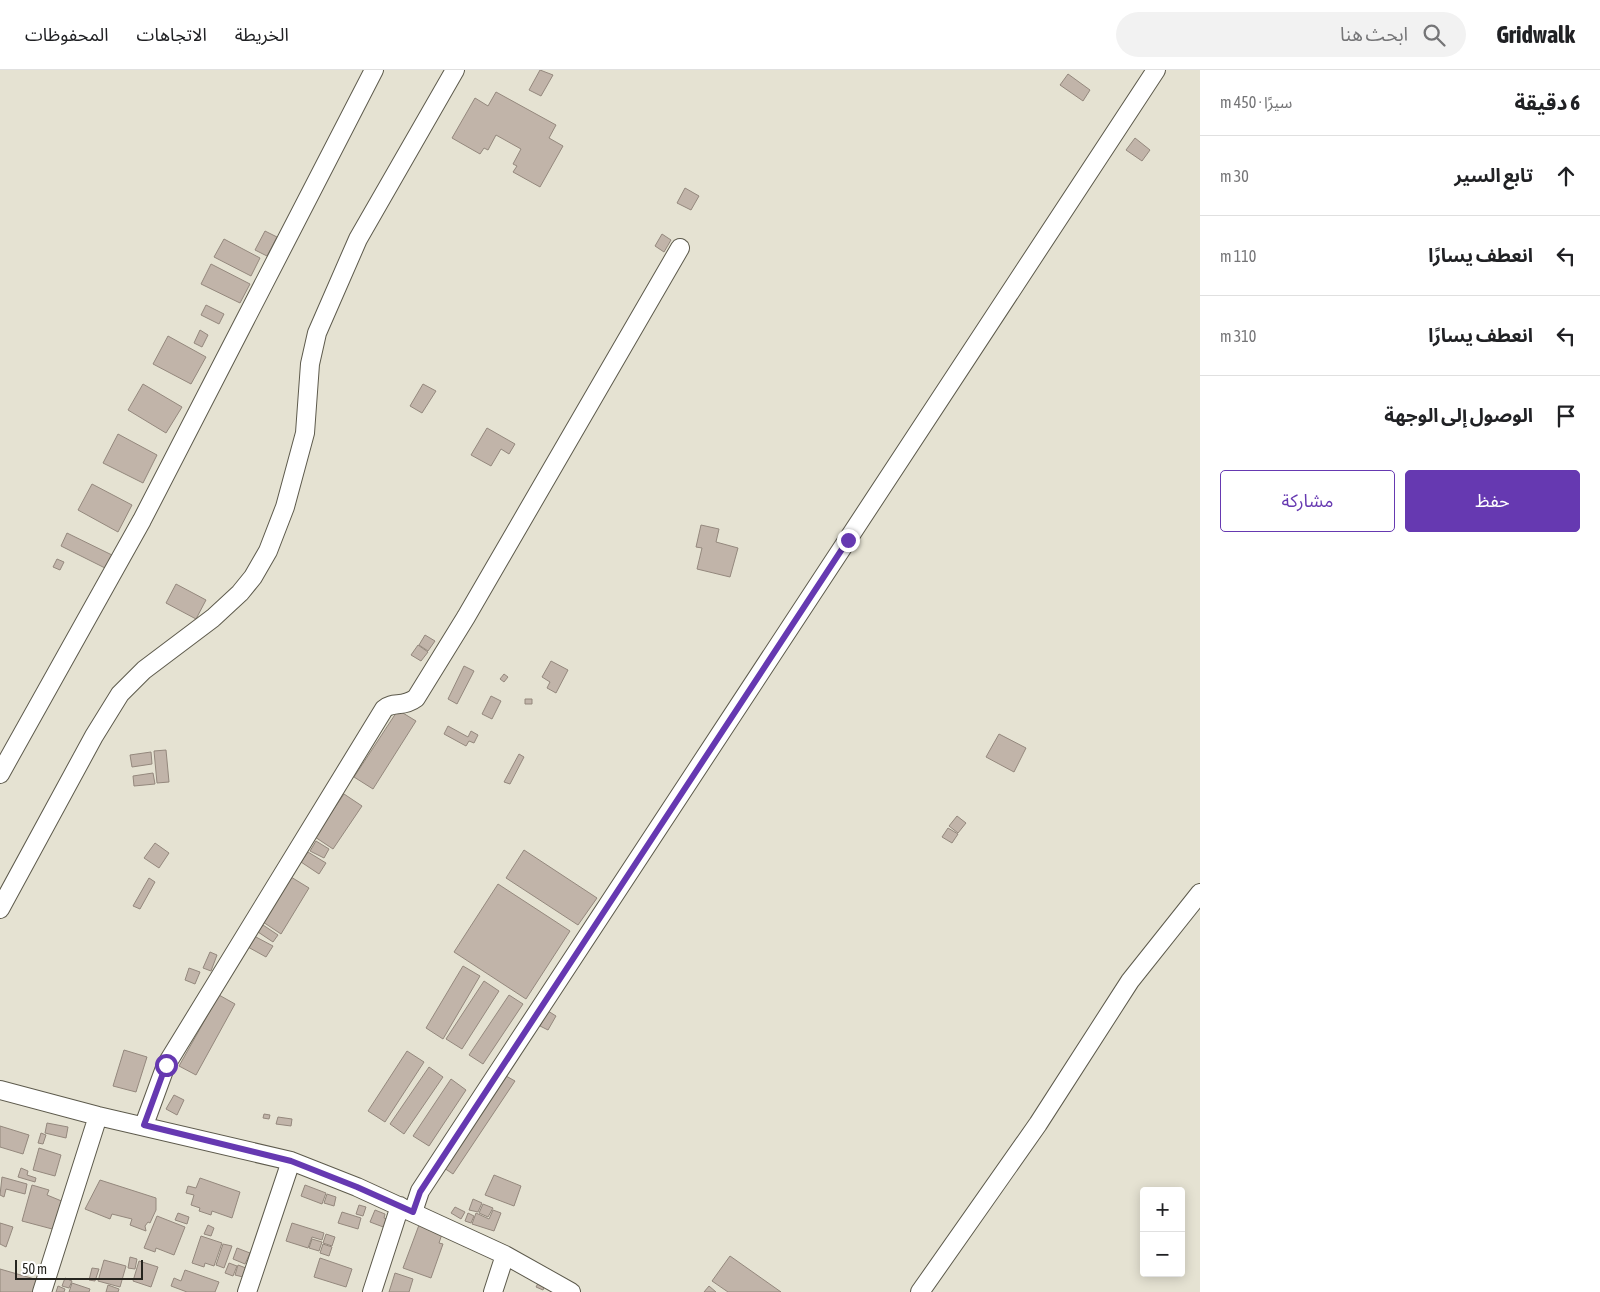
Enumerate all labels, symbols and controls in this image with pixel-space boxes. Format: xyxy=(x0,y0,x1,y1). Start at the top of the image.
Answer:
search box xyxy=(1116,12,1466,57)
icon: search xyxy=(1420,21,1448,49)
text: Gridwalk xyxy=(1496,21,1575,48)
text: ابحث هنا xyxy=(1340,23,1408,45)
text: المحفوظات xyxy=(25,24,109,45)
text: الاتجاهات xyxy=(137,24,207,45)
text: الخريطة xyxy=(235,24,289,45)
text: 6 دقيقة xyxy=(1514,90,1580,114)
text: سيرًا · 450 m xyxy=(1220,93,1292,111)
icon: ahead xyxy=(1552,162,1580,190)
text: تابع السير xyxy=(1454,164,1533,186)
text: 30 m xyxy=(1220,167,1249,185)
icon: left xyxy=(1552,242,1580,270)
text: انعطف يسارًا xyxy=(1428,244,1533,266)
text: 110 m xyxy=(1220,247,1256,265)
icon: left xyxy=(1552,322,1580,350)
text: انعطف يسارًا xyxy=(1428,324,1533,346)
text: 310 m xyxy=(1220,327,1256,345)
icon: arrive xyxy=(1552,402,1580,430)
text: الوصول إلى الوجهة xyxy=(1384,404,1533,426)
button: مشاركة xyxy=(1220,470,1395,532)
button: حفظ xyxy=(1405,470,1580,532)
route end xyxy=(837,529,860,552)
route start xyxy=(155,1054,178,1077)
map controls xyxy=(1140,1187,1185,1277)
button: + xyxy=(1140,1187,1185,1232)
button: − xyxy=(1140,1232,1185,1277)
scale bar xyxy=(15,1257,142,1280)
text: 50 m xyxy=(22,1261,47,1277)

